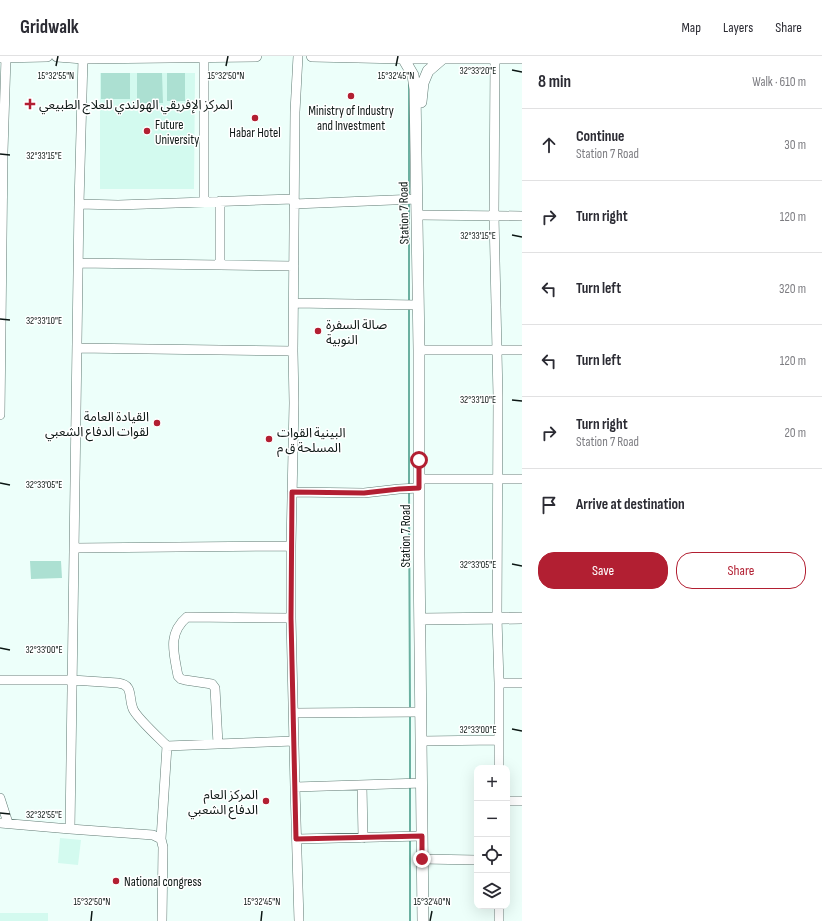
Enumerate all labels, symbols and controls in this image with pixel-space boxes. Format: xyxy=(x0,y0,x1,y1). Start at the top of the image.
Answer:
text: Gridwalk xyxy=(20,16,79,39)
text: Map xyxy=(681,19,701,36)
text: Layers xyxy=(723,19,753,36)
text: Share xyxy=(775,19,802,36)
text: 32°33'20"E xyxy=(460,65,496,77)
text: 15°32'55"N xyxy=(38,70,74,82)
text: 15°32'50"N xyxy=(208,70,244,82)
text: 15°32'45"N xyxy=(378,70,414,82)
text: 8 min xyxy=(538,72,571,92)
text: Walk · 610 m xyxy=(752,74,806,90)
marker: Ministry of Industry and Investment xyxy=(346,91,356,101)
place label: المركز الإفريقي الهولندي للعلاج الطبيعي xyxy=(39,97,233,115)
marker: المركز الإفريقي الهولندي للعلاج الطبيعي xyxy=(24,98,36,110)
place label: Ministry of Industry and Investment xyxy=(308,103,394,134)
marker: Habar Hotel xyxy=(250,113,260,123)
place label: Future University xyxy=(155,117,199,148)
place label: Habar Hotel xyxy=(229,125,281,141)
marker: Future University xyxy=(142,126,152,136)
text: Continue xyxy=(576,127,625,146)
icon: ahead xyxy=(538,134,560,156)
text: 30 m xyxy=(784,137,806,153)
text: Station 7 Road xyxy=(576,146,639,162)
text: 32°33'15"E xyxy=(26,150,62,162)
street label: Station 7 Road xyxy=(395,181,413,245)
icon: right xyxy=(538,206,560,228)
text: Turn right xyxy=(576,207,628,226)
text: 120 m xyxy=(780,209,806,225)
text: 32°33'15"E xyxy=(460,230,496,242)
icon: left xyxy=(538,278,560,300)
text: Turn left xyxy=(576,279,621,298)
text: 320 m xyxy=(779,281,806,297)
text: 32°33'10"E xyxy=(26,315,62,327)
place label: صالة السفرة النوبية xyxy=(326,317,387,348)
marker: صالة السفرة النوبية xyxy=(313,326,323,336)
icon: left xyxy=(538,350,560,372)
text: Turn left xyxy=(576,351,621,370)
text: 120 m xyxy=(780,353,806,369)
text: 32°33'10"E xyxy=(460,394,496,406)
place label: القيادة العامة لقوات الدفاع الشعبي xyxy=(45,409,149,442)
text: Turn right xyxy=(576,415,628,434)
marker: القيادة العامة لقوات الدفاع الشعبي xyxy=(152,418,162,428)
icon: right xyxy=(538,422,560,444)
place label: البينية القوات المسلحة ق م xyxy=(277,425,346,457)
text: 20 m xyxy=(784,425,806,441)
marker: البينية القوات المسلحة ق م xyxy=(264,434,274,444)
text: Station 7 Road xyxy=(576,434,639,450)
route start xyxy=(410,451,428,469)
text: 32°33'05"E xyxy=(26,479,62,491)
icon: arrive xyxy=(538,494,560,516)
text: Arrive at destination xyxy=(576,495,685,514)
street label: Station 7 Road xyxy=(398,505,414,567)
button: Save xyxy=(538,552,668,589)
button: Share xyxy=(676,552,806,589)
text: 32°33'05"E xyxy=(460,559,496,571)
text: 32°33'00"E xyxy=(25,644,63,656)
text: 32°33'00"E xyxy=(459,724,497,736)
map controls xyxy=(474,765,510,909)
button: + xyxy=(474,765,510,801)
place label: المركز العام الدفاع الشعبي xyxy=(188,787,258,820)
marker: المركز العام الدفاع الشعبي xyxy=(261,796,271,806)
button: − xyxy=(474,801,510,837)
text: 32°32'55"E xyxy=(26,809,62,821)
button: locate xyxy=(474,837,510,873)
route end xyxy=(413,850,431,868)
button: layers xyxy=(474,873,510,909)
place label: National congress xyxy=(124,874,202,890)
marker: National congress xyxy=(111,876,121,886)
text: 15°32'50"N xyxy=(74,896,110,908)
text: 15°32'45"N xyxy=(244,896,280,908)
text: 15°32'40"N xyxy=(413,896,451,908)

